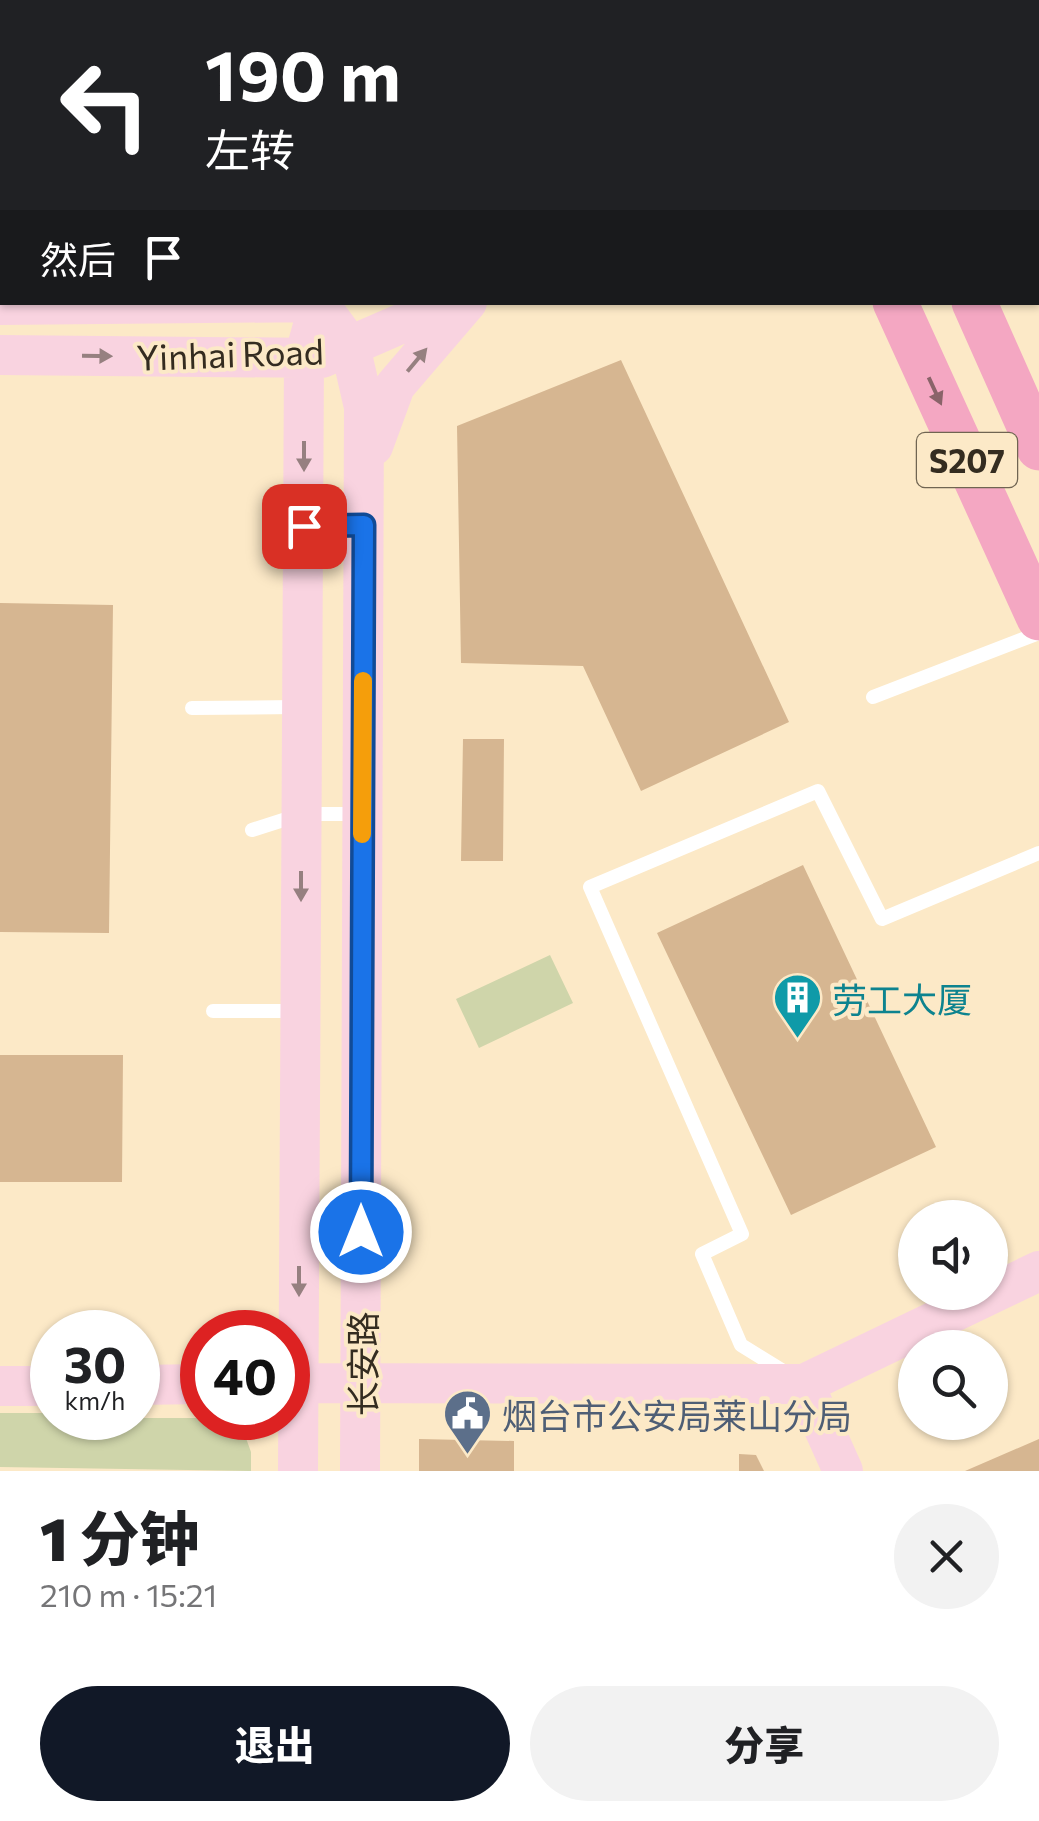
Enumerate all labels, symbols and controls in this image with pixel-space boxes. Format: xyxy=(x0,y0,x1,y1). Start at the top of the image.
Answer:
text: 190 m xyxy=(205,30,401,115)
icon: left xyxy=(40,40,170,170)
text: 左转 xyxy=(205,121,295,176)
icon: arrive xyxy=(136,230,191,285)
text: 然后 xyxy=(40,235,116,282)
street label: Yinhai Road xyxy=(135,328,325,378)
one-way arrow xyxy=(405,347,427,372)
one-way arrow xyxy=(82,348,114,364)
one-way arrow xyxy=(927,376,943,406)
road number: S207 xyxy=(917,433,1017,487)
one-way arrow xyxy=(296,440,312,472)
pin xyxy=(262,484,347,569)
icon: arrive xyxy=(277,499,332,554)
one-way arrow xyxy=(293,870,309,902)
building icon: 劳工大厦 xyxy=(771,972,823,1040)
place label: 劳工大厦 xyxy=(832,977,972,1020)
position arrow xyxy=(309,1180,413,1284)
map controls xyxy=(898,1200,1008,1440)
button: sound xyxy=(898,1200,1008,1310)
one-way arrow xyxy=(291,1265,307,1297)
speed limit sign: 40 xyxy=(180,1310,310,1440)
street label: 长安路 xyxy=(340,1311,383,1417)
button: search xyxy=(898,1330,1008,1440)
text: 30 xyxy=(64,1332,126,1393)
text: km/h xyxy=(65,1385,125,1415)
public building icon: 烟台市公安局莱山分局 xyxy=(441,1388,493,1456)
place label: 烟台市公安局莱山分局 xyxy=(502,1393,852,1436)
text: 1 分钟 xyxy=(40,1500,199,1573)
button: close xyxy=(894,1504,999,1609)
text: 210 m · 15:21 xyxy=(40,1574,217,1614)
button: 退出 xyxy=(40,1686,510,1801)
button: 分享 xyxy=(530,1686,999,1801)

